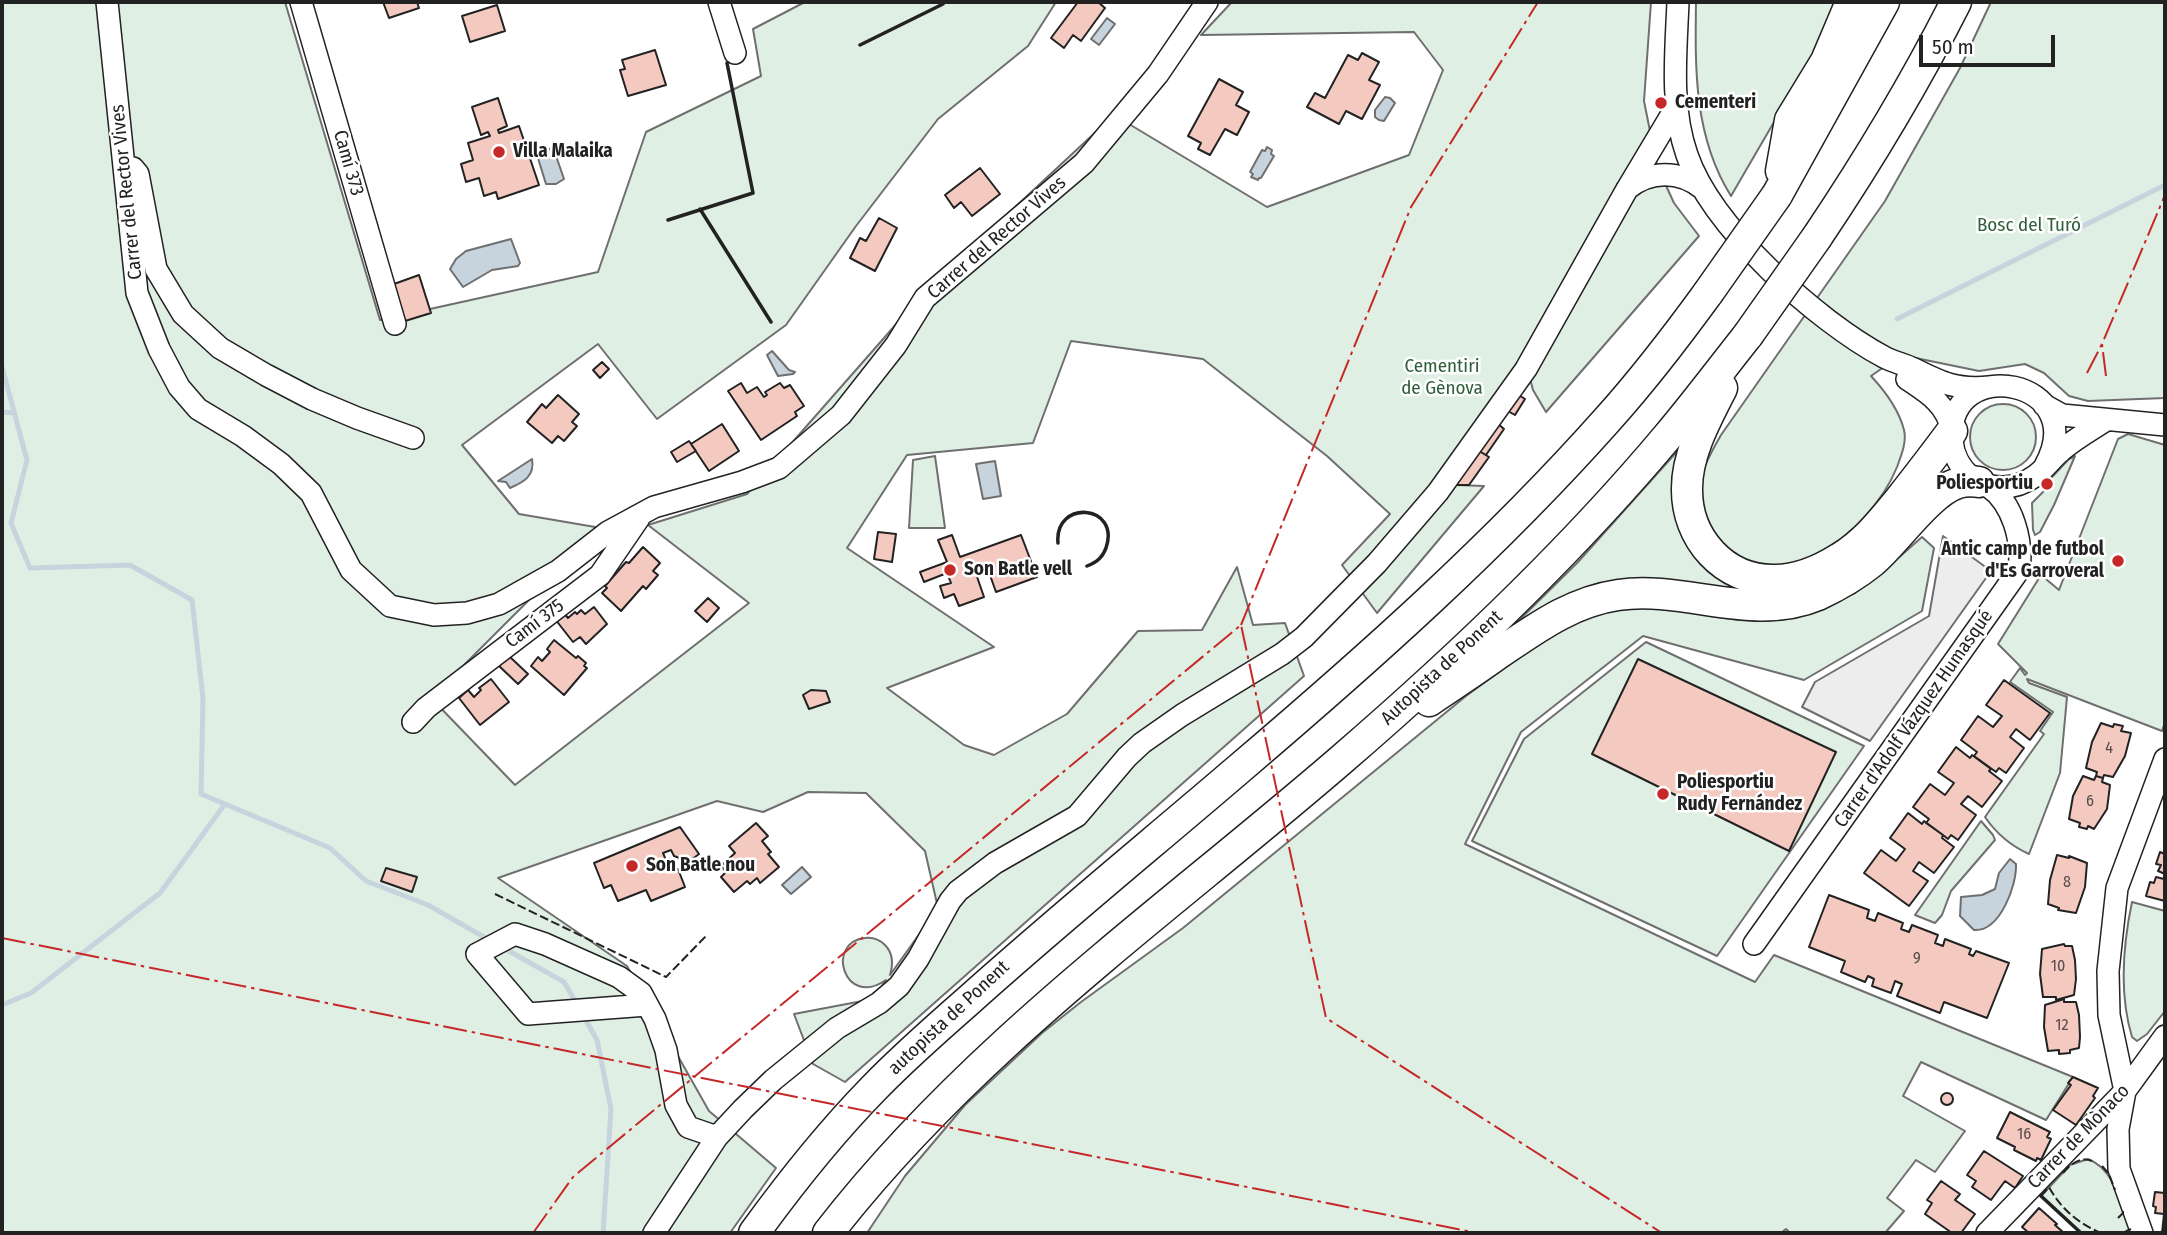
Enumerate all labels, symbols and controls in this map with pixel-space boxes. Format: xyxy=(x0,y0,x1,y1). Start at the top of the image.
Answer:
scale bar xyxy=(1922,21,2058,65)
text: 50 m xyxy=(1932,34,1974,60)
place label: Cementeri xyxy=(1675,92,1756,114)
marker: Cementeri xyxy=(1653,95,1669,111)
street label: Carrer del Rector Vives xyxy=(106,103,148,281)
street label: Camí 373 xyxy=(328,128,368,198)
place label: Villa Malaika xyxy=(513,141,613,163)
marker: Villa Malaika xyxy=(491,144,507,160)
street label: Carrer del Rector Vives xyxy=(923,172,1071,304)
park label: Bosc del Turó xyxy=(1977,215,2081,237)
park label: Cementiri de Gènova xyxy=(1401,356,1483,400)
place label: Poliesportiu xyxy=(1936,473,2033,495)
marker: Poliesportiu xyxy=(2039,476,2055,492)
place label: Antic camp de futbol d'Es Garroveral xyxy=(1941,539,2104,583)
marker: Antic camp de futbol d'Es Garroveral xyxy=(2110,553,2126,569)
place label: Son Batle vell xyxy=(964,559,1072,581)
marker: Son Batle vell xyxy=(942,562,958,578)
street label: Camí 375 xyxy=(501,595,569,653)
street label: Autopista de Ponent xyxy=(1377,606,1507,730)
street label: Carrer d'Adolf Vázquez Humasqué xyxy=(1830,606,1998,832)
house number: 4 xyxy=(2105,739,2113,759)
place label: Poliesportiu Rudy Fernández xyxy=(1677,772,1802,816)
marker: Poliesportiu Rudy Fernández xyxy=(1655,786,1671,802)
house number: 6 xyxy=(2086,792,2094,812)
place label: Son Batle nou xyxy=(646,855,755,877)
marker: Son Batle nou xyxy=(624,858,640,874)
house number: 8 xyxy=(2063,873,2071,893)
house number: 9 xyxy=(1913,949,1921,969)
street label: autopista de Ponent xyxy=(884,956,1014,1080)
house number: 10 xyxy=(2051,957,2065,977)
house number: 12 xyxy=(2055,1016,2069,1036)
street label: Carrer de Mònaco xyxy=(2023,1080,2135,1194)
house number: 16 xyxy=(2017,1125,2031,1145)

